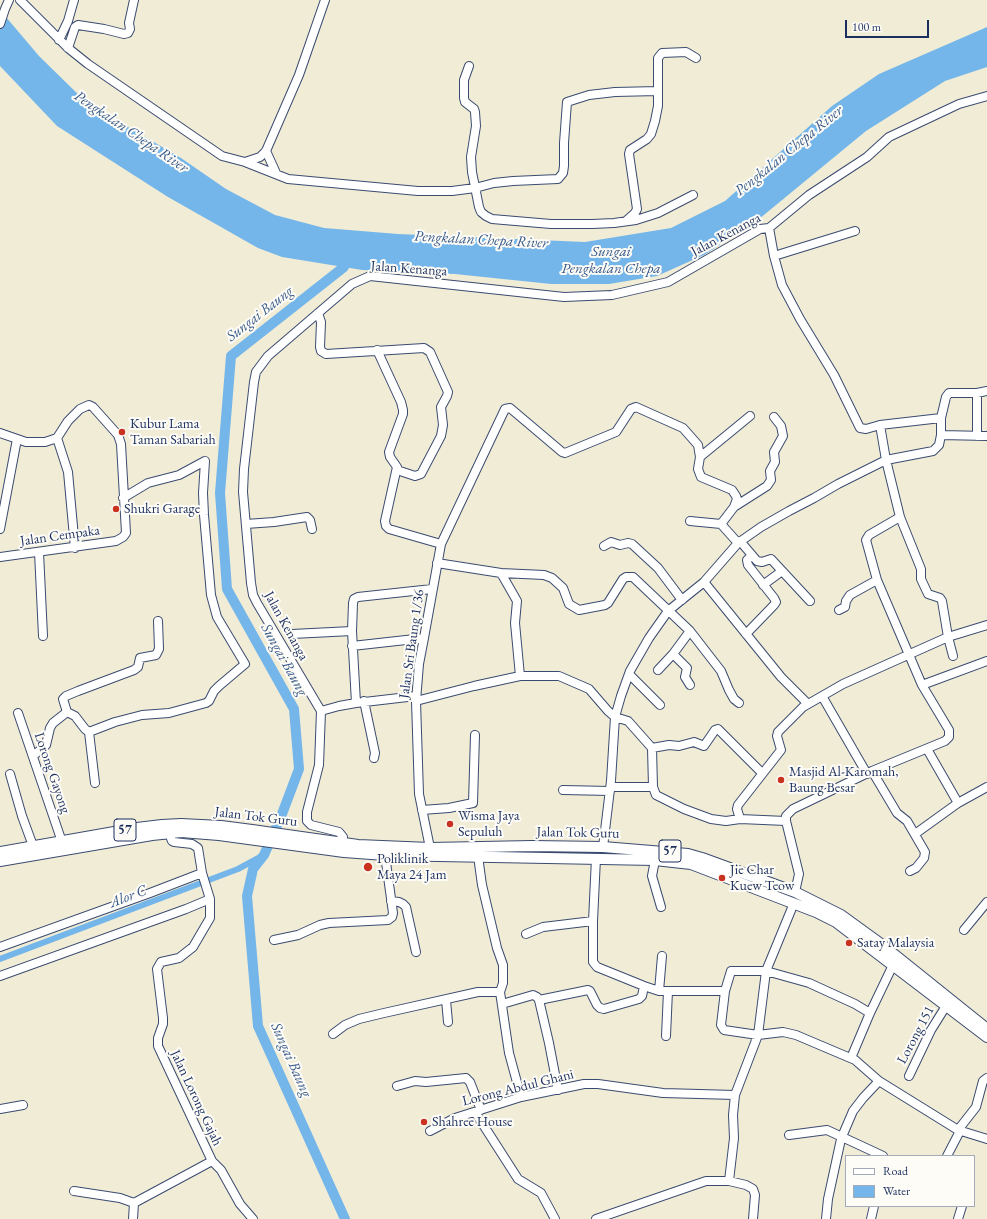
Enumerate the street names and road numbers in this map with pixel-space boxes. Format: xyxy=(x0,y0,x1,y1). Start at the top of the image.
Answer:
street label: Jalan Kenanga xyxy=(688,210,764,260)
street label: Jalan Kenanga xyxy=(370,258,448,280)
street label: Jalan Cempaka xyxy=(19,522,101,550)
street label: Jalan Kenanga xyxy=(260,588,312,664)
street label: Jalan Sri Baung 1/36 xyxy=(396,588,428,700)
street label: Lorong Gayong xyxy=(30,730,74,816)
street label: Jalan Tok Guru xyxy=(214,804,298,830)
road number: 57 xyxy=(114,819,136,841)
street label: Jalan Tok Guru xyxy=(536,824,620,842)
road number: 57 xyxy=(659,840,681,862)
street label: Lorong 151 xyxy=(894,1003,938,1067)
street label: Jalan Lorong Gajah xyxy=(166,1047,226,1149)
street label: Lorong Abdul Ghani xyxy=(460,1066,576,1110)

